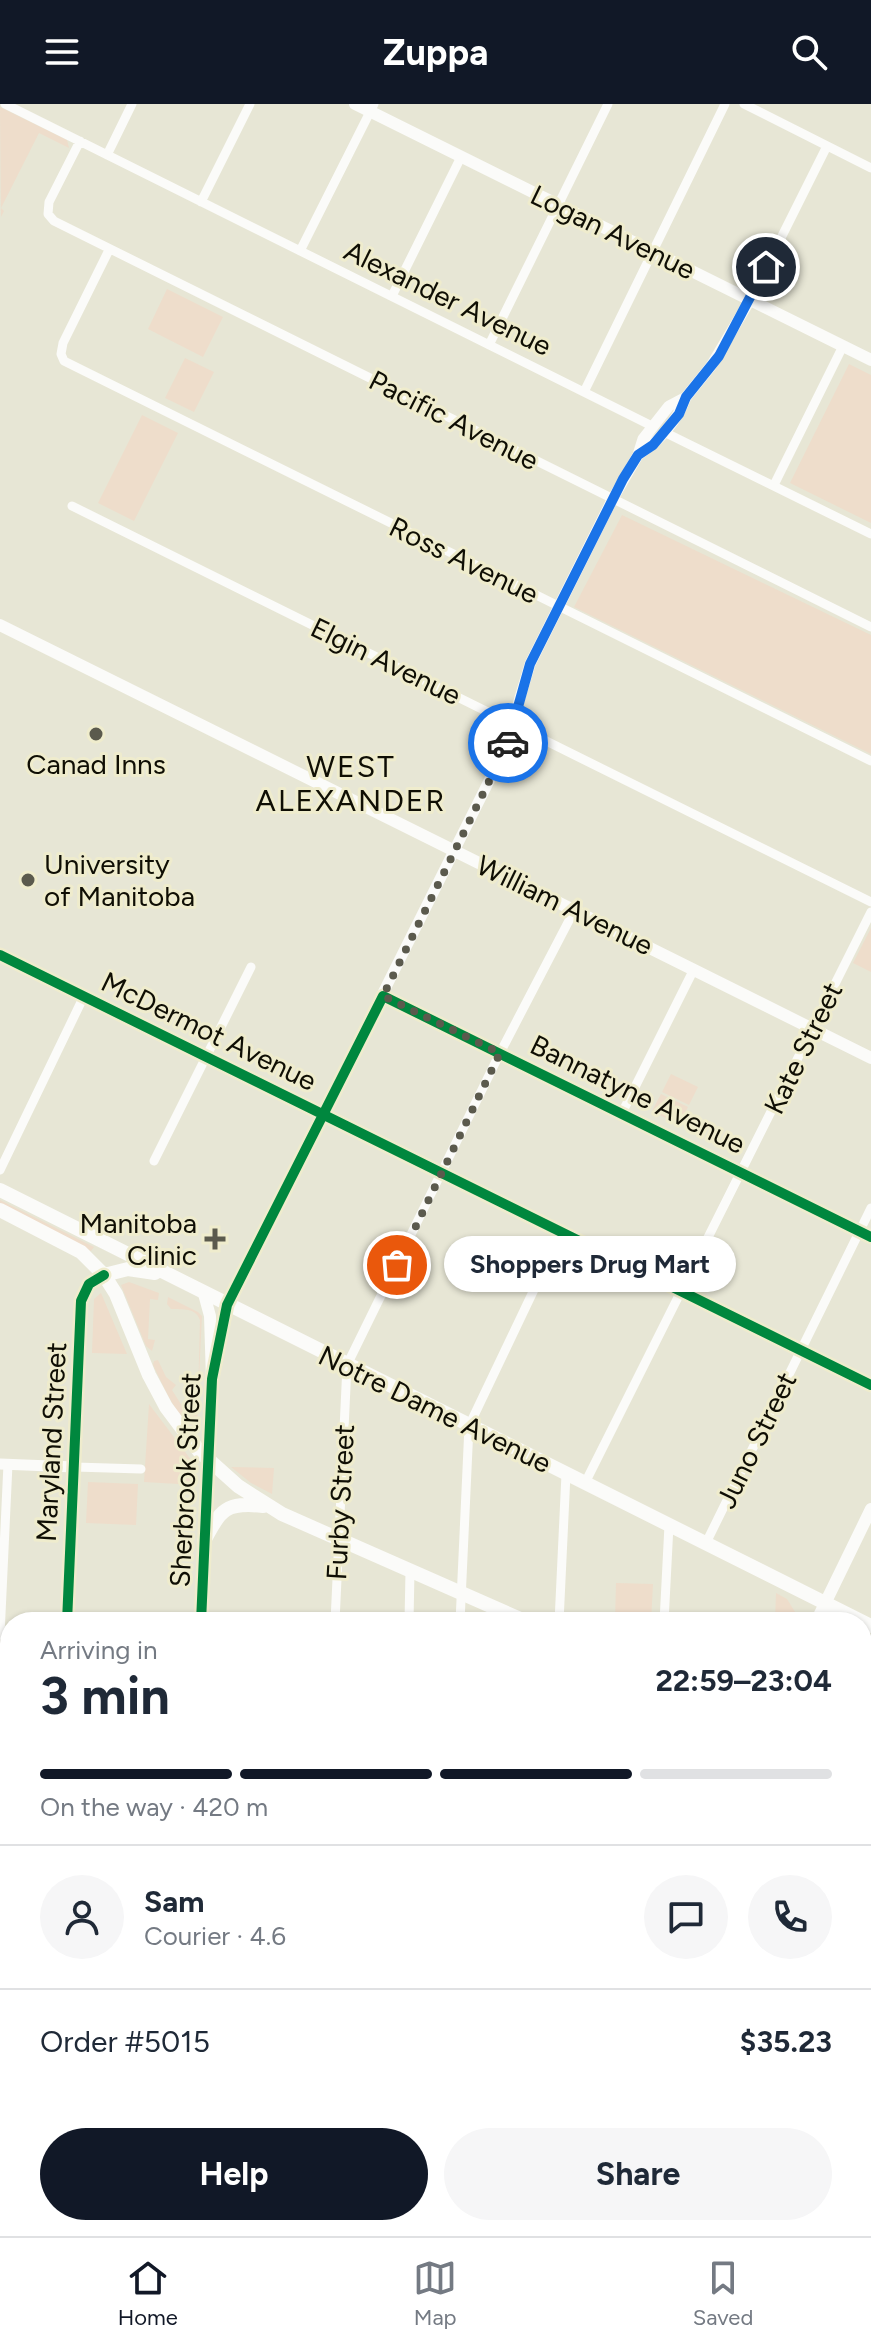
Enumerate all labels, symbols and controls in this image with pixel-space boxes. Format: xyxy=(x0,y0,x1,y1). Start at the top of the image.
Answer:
icon: menu xyxy=(40,30,84,74)
icon: search xyxy=(787,30,831,74)
text: Zuppa xyxy=(383,31,488,74)
street label: Logan Avenue xyxy=(525,178,701,286)
street label: Alexander Avenue xyxy=(339,233,557,363)
pin xyxy=(732,233,800,301)
icon: home xyxy=(744,245,788,289)
street label: Pacific Avenue xyxy=(364,363,544,477)
street label: Ross Avenue xyxy=(384,509,544,611)
street label: Elgin Avenue xyxy=(305,610,467,712)
courier xyxy=(468,703,548,783)
icon: car xyxy=(486,721,530,765)
marker: Canad Inns xyxy=(87,725,105,743)
place label: Canad Inns xyxy=(26,747,166,781)
district label: WEST ALEXANDER xyxy=(256,748,446,819)
place label: University of Manitoba xyxy=(44,847,195,913)
street label: William Avenue xyxy=(471,848,659,962)
marker: University of Manitoba xyxy=(19,871,37,889)
street label: McDermot Avenue xyxy=(96,964,322,1098)
street label: Kate Street xyxy=(757,977,849,1119)
street label: Bannatyne Avenue xyxy=(525,1027,751,1161)
place label: Manitoba Clinic xyxy=(79,1206,197,1272)
marker: Manitoba Clinic xyxy=(204,1228,226,1250)
pin xyxy=(363,1231,431,1299)
callout: Shoppers Drug Mart xyxy=(445,1237,737,1293)
icon: bag xyxy=(375,1243,419,1287)
text: Shoppers Drug Mart xyxy=(470,1248,710,1280)
street label: Notre Dame Avenue xyxy=(313,1338,557,1480)
street label: Maryland Street xyxy=(29,1341,73,1543)
street label: Juno Street xyxy=(708,1366,804,1514)
street label: Sherbrook Street xyxy=(162,1372,208,1588)
street label: Furby Street xyxy=(319,1423,361,1581)
text: Arriving in xyxy=(40,1634,158,1666)
text: 22:59–23:04 xyxy=(655,1662,832,1699)
text: 3 min xyxy=(40,1665,170,1727)
text: On the way · 420 m xyxy=(40,1791,268,1823)
button: person xyxy=(40,1875,124,1959)
button: chat xyxy=(644,1875,728,1959)
button: phone xyxy=(748,1875,832,1959)
text: Sam xyxy=(144,1883,204,1920)
text: Courier · 4.6 xyxy=(144,1920,286,1952)
text: Order #5015 xyxy=(40,2023,210,2060)
text: $35.23 xyxy=(740,2023,832,2060)
button: Help xyxy=(40,2128,428,2220)
button: Share xyxy=(444,2128,832,2220)
tab: Home xyxy=(118,2256,178,2331)
tab: Map xyxy=(413,2256,457,2331)
tab: Saved xyxy=(693,2256,753,2331)

